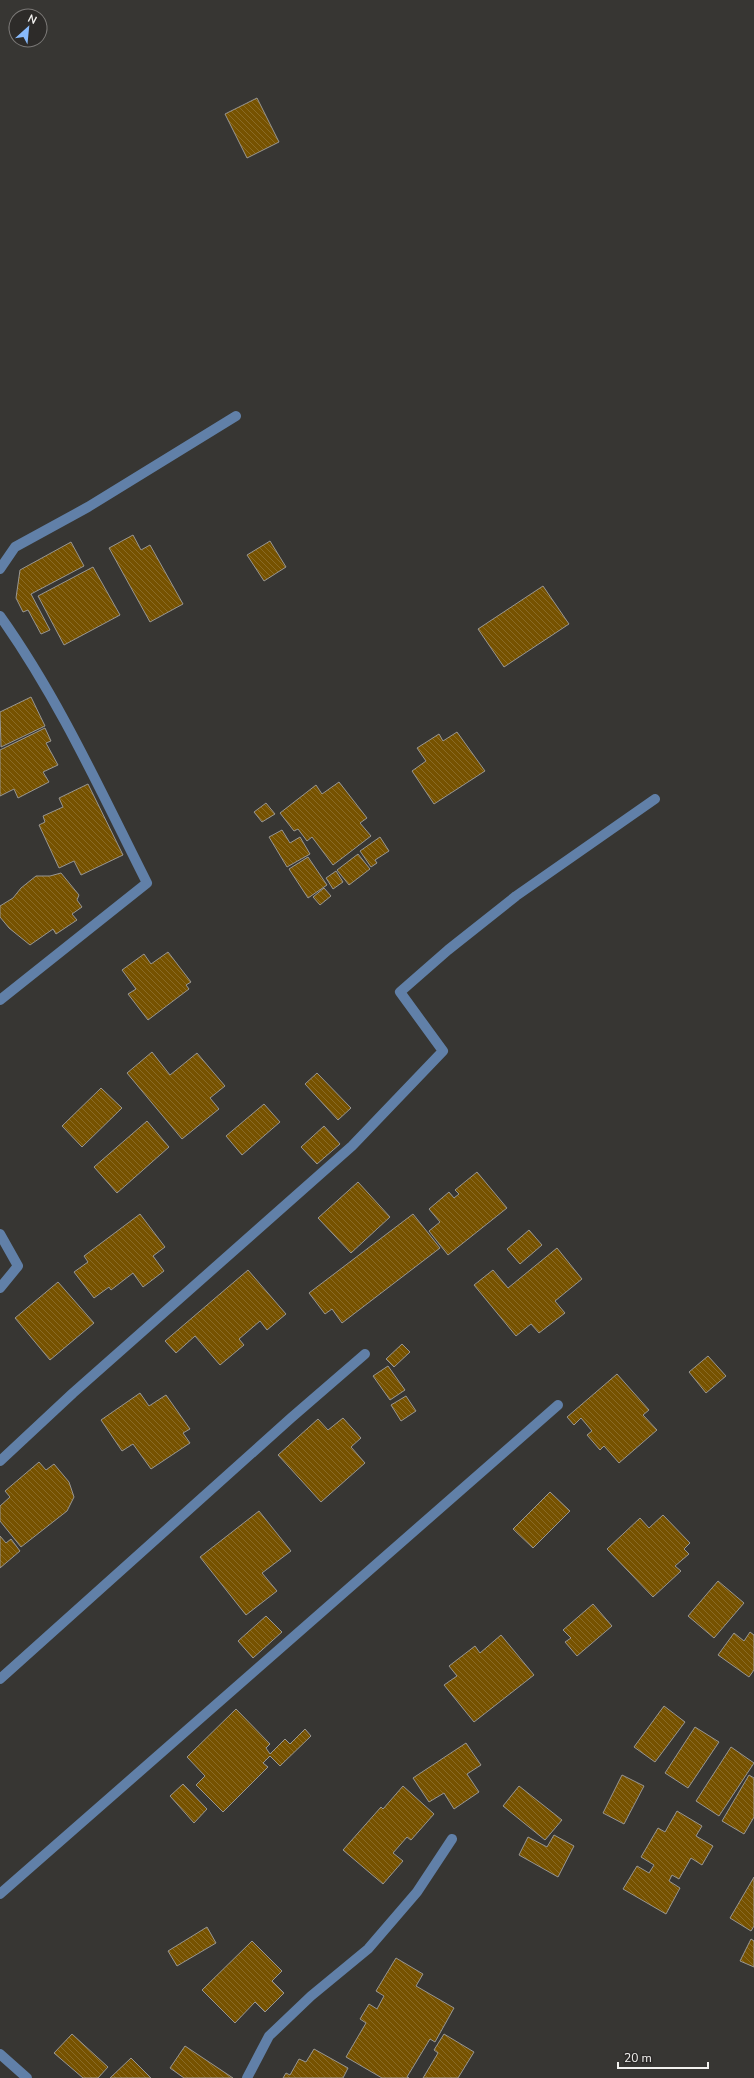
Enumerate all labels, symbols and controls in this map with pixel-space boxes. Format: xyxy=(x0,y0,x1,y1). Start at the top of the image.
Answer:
north arrow xyxy=(8,8,48,48)
text: N xyxy=(25,11,39,28)
scale bar xyxy=(618,2044,708,2070)
text: 20 m xyxy=(624,2050,652,2066)

